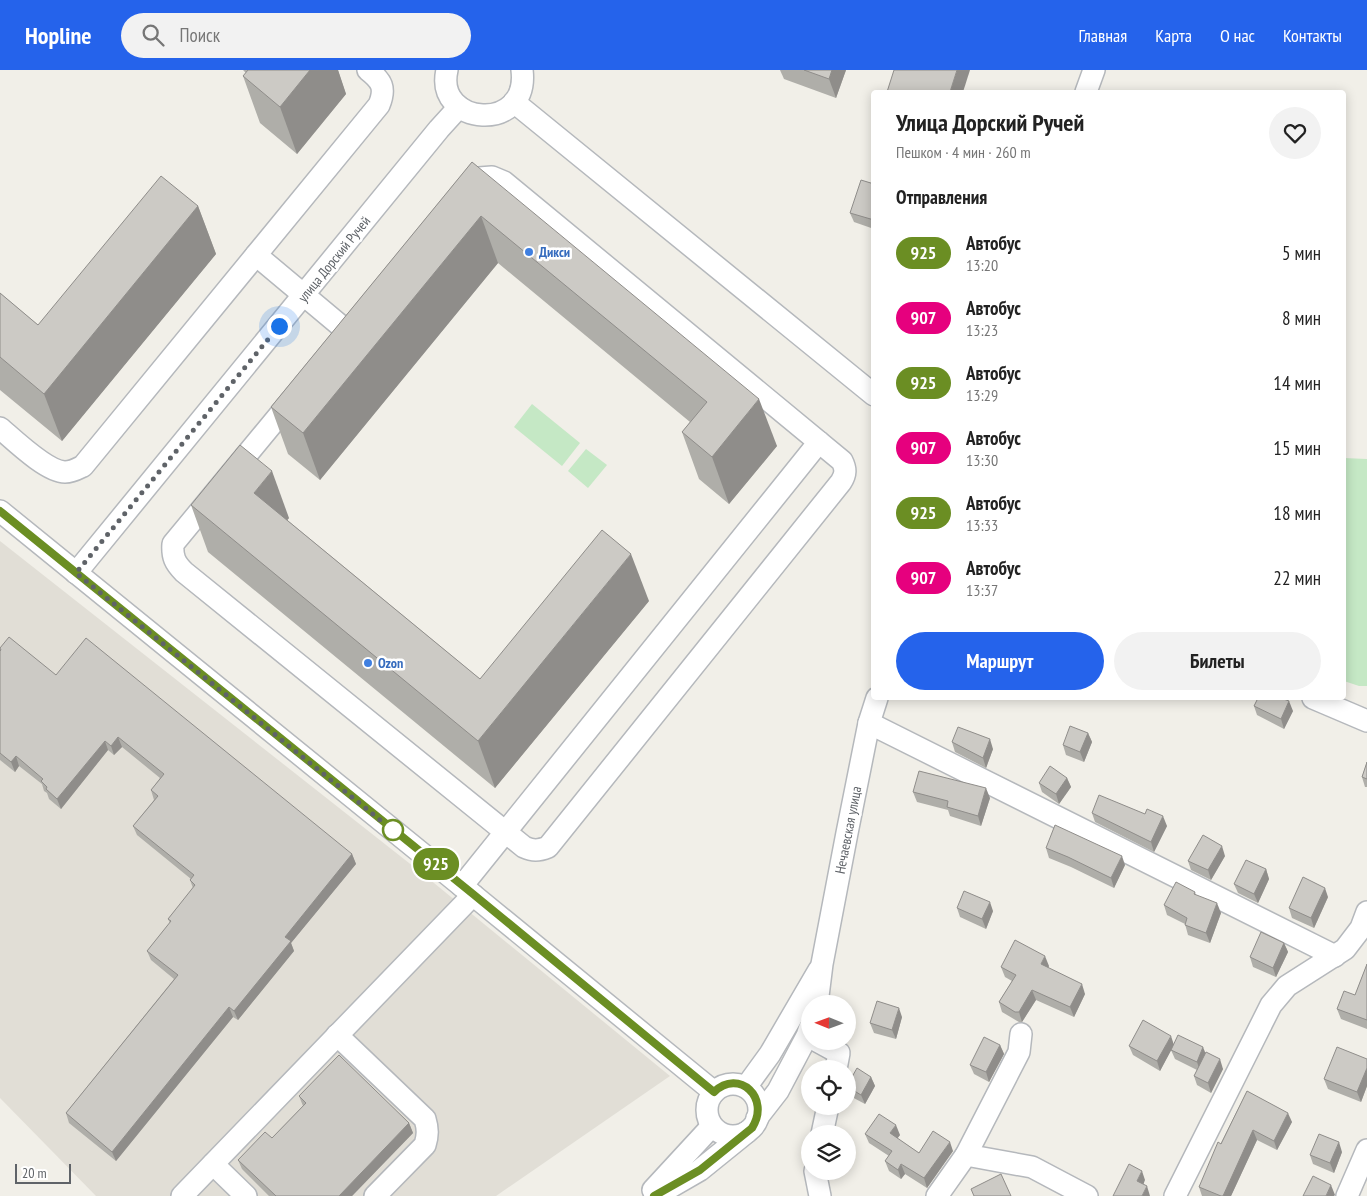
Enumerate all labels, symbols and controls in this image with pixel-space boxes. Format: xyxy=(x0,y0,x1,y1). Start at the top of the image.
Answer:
search box xyxy=(121,13,471,58)
text: Hopline xyxy=(25,20,91,51)
icon: search xyxy=(139,21,167,49)
text: Поиск xyxy=(179,23,220,47)
text: Главная xyxy=(1079,24,1127,47)
text: Карта xyxy=(1155,24,1192,47)
text: О нас xyxy=(1220,24,1255,47)
text: Контакты xyxy=(1283,24,1342,47)
text: Улица Дорский Ручей xyxy=(896,107,1084,138)
button: heart xyxy=(1269,107,1321,159)
text: Пешком · 4 мин · 260 m xyxy=(896,142,1031,162)
text: Отправления xyxy=(896,185,987,209)
street label: улица Дорский Ручей xyxy=(294,212,374,306)
text: Автобус xyxy=(966,231,1021,255)
text: 925 xyxy=(911,241,936,264)
text: 5 мин xyxy=(1282,241,1321,265)
place label: Дикси xyxy=(539,243,570,261)
marker: Дикси xyxy=(523,246,535,258)
text: 13:20 xyxy=(966,255,998,275)
text: Автобус xyxy=(966,296,1021,320)
text: 907 xyxy=(911,306,936,329)
text: 8 мин xyxy=(1282,306,1321,330)
your location xyxy=(267,314,292,339)
text: 13:23 xyxy=(966,320,998,340)
text: Автобус xyxy=(966,361,1021,385)
text: 925 xyxy=(911,371,936,394)
text: 14 мин xyxy=(1273,371,1321,395)
text: 13:29 xyxy=(966,385,998,405)
text: Автобус xyxy=(966,426,1021,450)
text: 907 xyxy=(911,436,936,459)
text: 15 мин xyxy=(1273,436,1321,460)
text: 13:30 xyxy=(966,450,998,470)
text: Автобус xyxy=(966,491,1021,515)
text: 925 xyxy=(911,501,936,524)
text: 18 мин xyxy=(1273,501,1321,525)
text: 13:33 xyxy=(966,515,998,535)
text: Автобус xyxy=(966,556,1021,580)
text: 907 xyxy=(911,566,936,589)
text: 22 мин xyxy=(1273,566,1321,590)
text: 13:37 xyxy=(966,580,998,600)
button: Маршрут xyxy=(896,632,1104,690)
button: Билеты xyxy=(1114,632,1321,690)
place label: Ozon xyxy=(378,654,403,672)
marker: Ozon xyxy=(362,657,374,669)
street label: Нечаевская улица xyxy=(831,785,865,875)
unlabelled marker xyxy=(382,819,404,841)
line badge: 925 xyxy=(407,848,465,880)
text: 925 xyxy=(423,852,449,875)
north arrow xyxy=(801,995,856,1050)
map controls xyxy=(801,995,856,1180)
button: locate xyxy=(801,1060,856,1115)
button: layers xyxy=(801,1125,856,1180)
scale bar xyxy=(15,1161,71,1184)
text: 20 m xyxy=(22,1164,47,1182)

